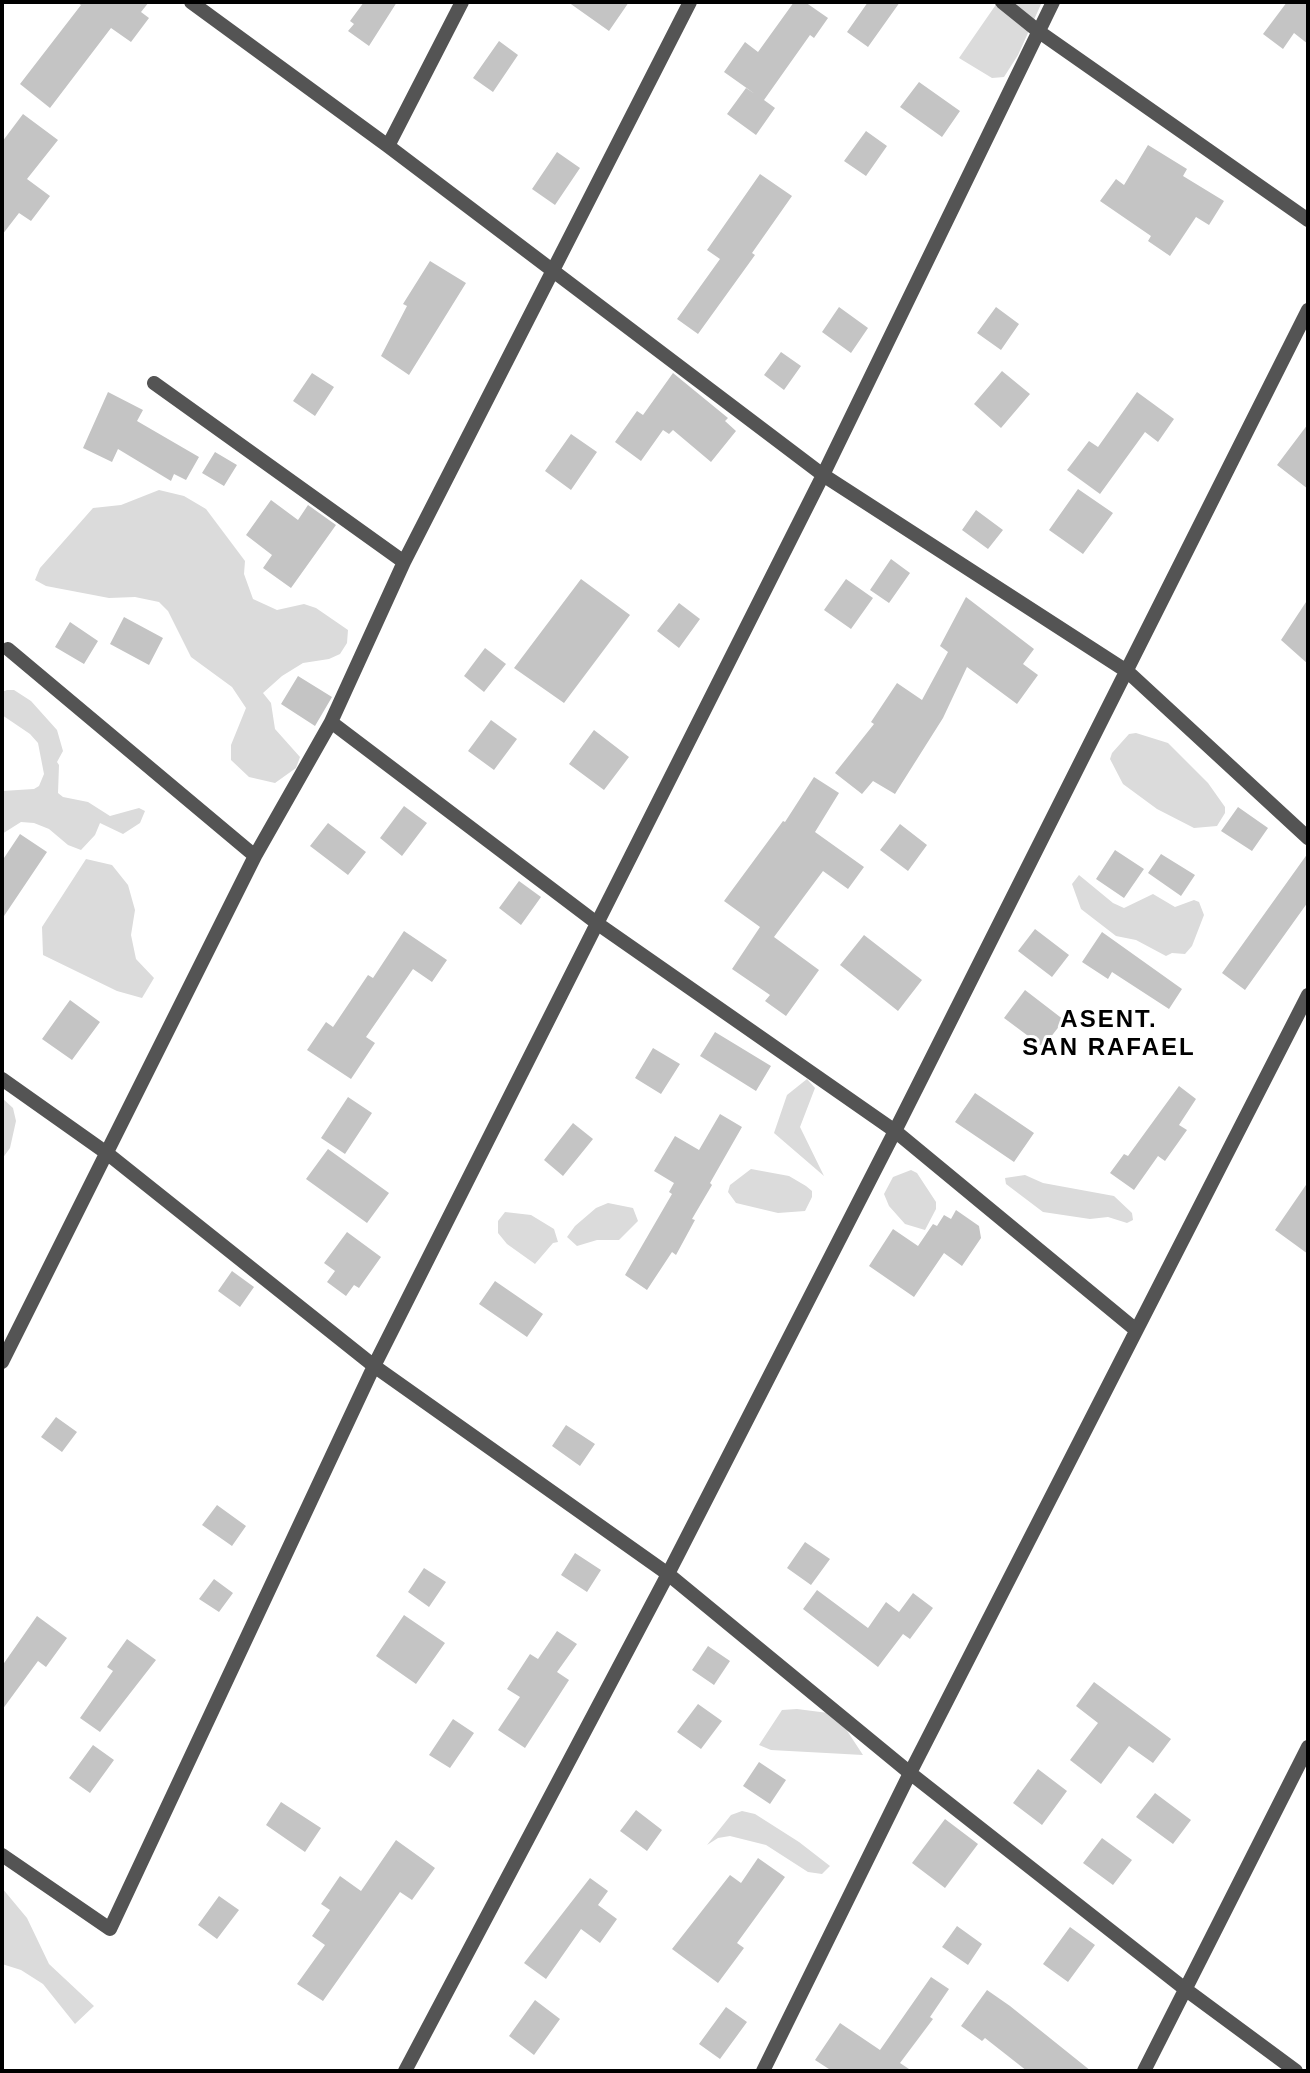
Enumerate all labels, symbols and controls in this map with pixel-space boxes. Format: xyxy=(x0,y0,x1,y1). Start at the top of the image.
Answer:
district label: ASENT. SAN RAFAEL xyxy=(1024,1006,1194,1062)

